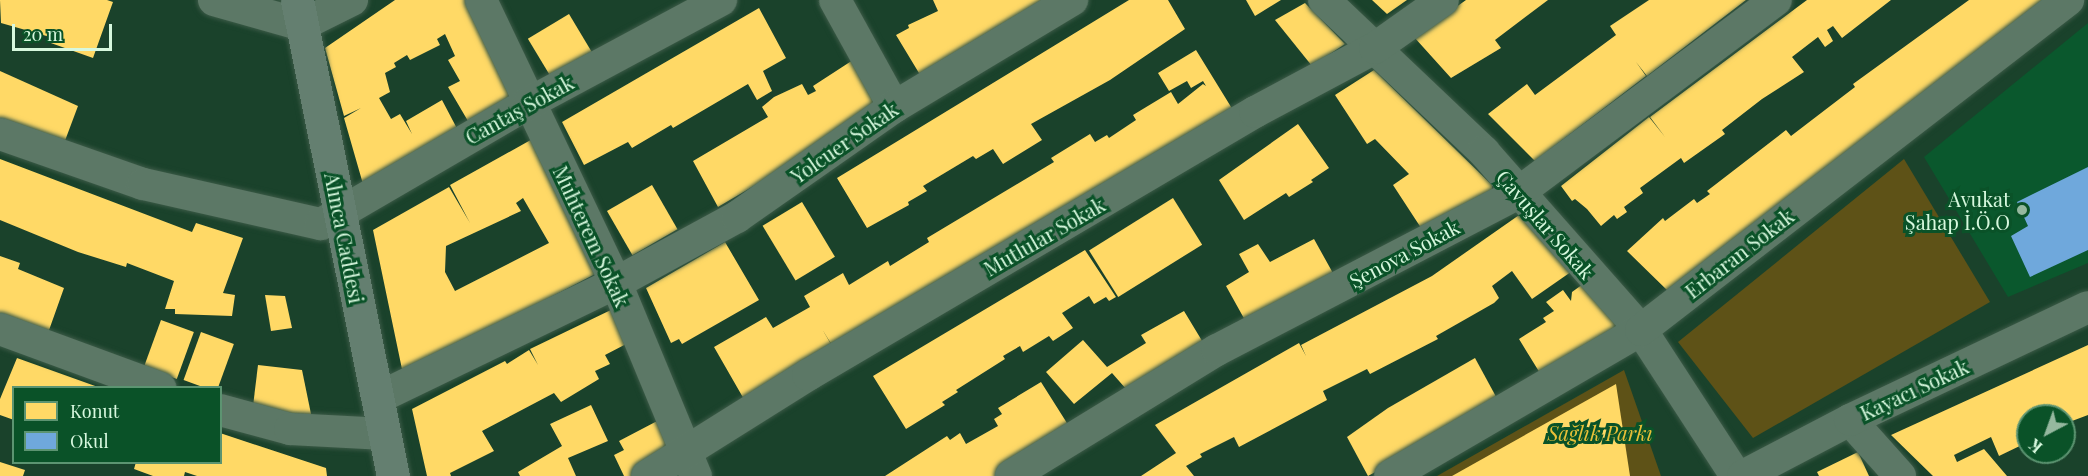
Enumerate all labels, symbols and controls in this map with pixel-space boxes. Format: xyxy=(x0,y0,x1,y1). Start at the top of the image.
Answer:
scale bar xyxy=(15,12,116,50)
text: 20 m xyxy=(23,22,63,46)
street label: Cantaş Sokak xyxy=(461,69,577,149)
street label: Yolcuer Sokak xyxy=(786,96,902,188)
street label: Muhterem Sokak xyxy=(549,162,635,310)
street label: Çavuşlar Sokak xyxy=(1492,164,1600,284)
street label: Alınca Caddesi xyxy=(321,171,369,305)
place label: Avukat Şahap İ.Ö.O xyxy=(1905,186,2010,233)
street label: Mutlular Sokak xyxy=(979,192,1109,280)
street label: Erbaran Sokak xyxy=(1680,203,1798,303)
marker: Avukat Şahap İ.Ö.O xyxy=(2015,203,2029,217)
street label: Şenova Sokak xyxy=(1345,214,1463,292)
street label: Kayacı Sokak xyxy=(1856,353,1972,425)
legend xyxy=(12,386,222,464)
text: Konut xyxy=(70,399,119,423)
north arrow xyxy=(2016,404,2076,464)
park label: Sağlık Parkı xyxy=(1547,420,1653,444)
text: Okul xyxy=(70,429,109,453)
text: K xyxy=(2024,435,2046,458)

